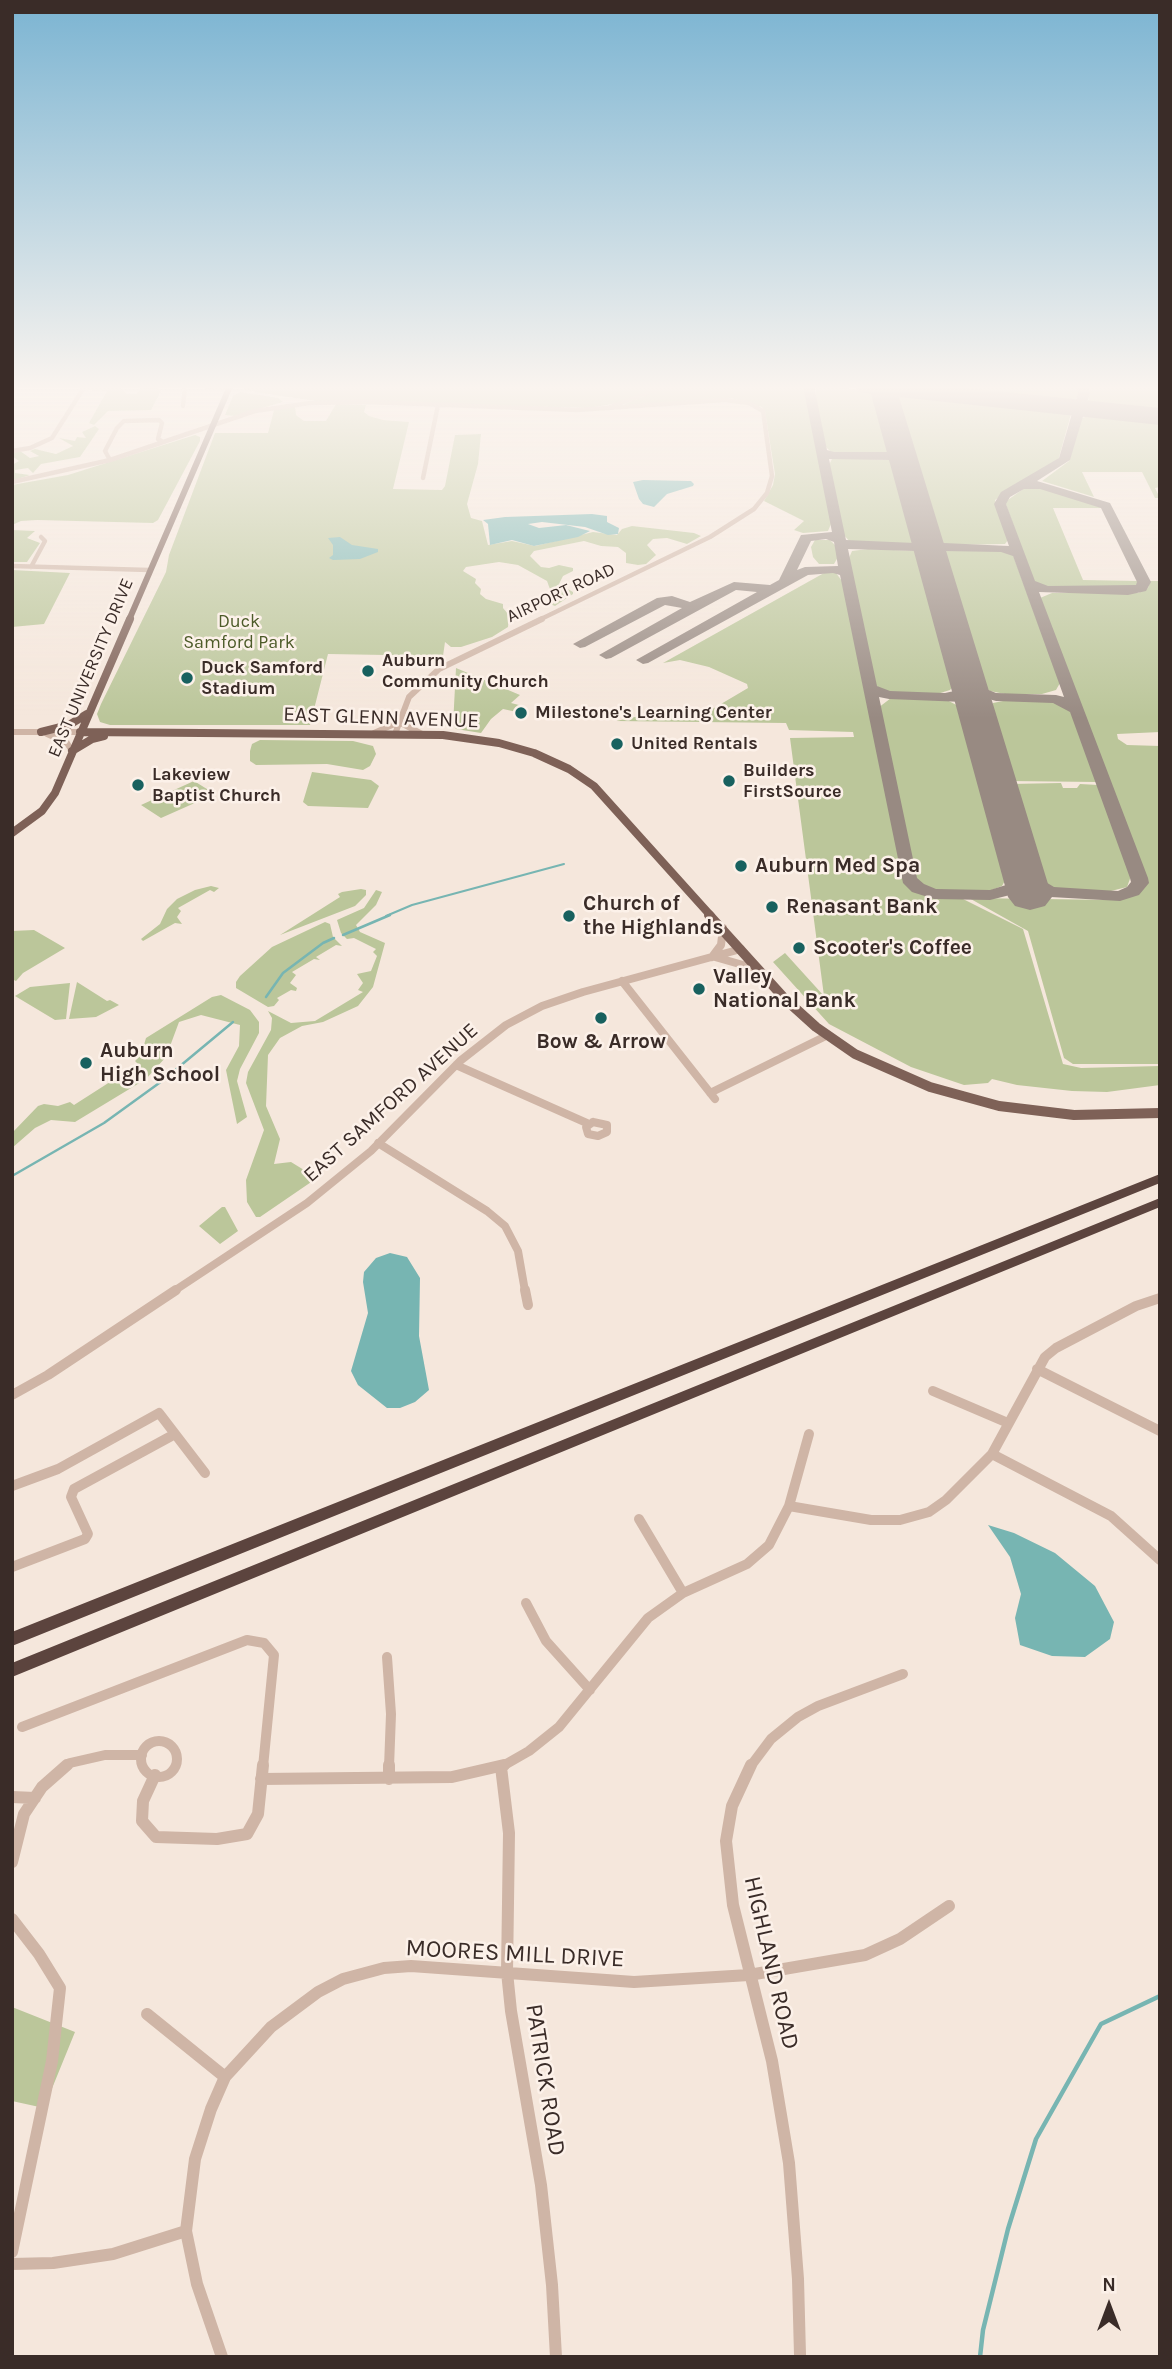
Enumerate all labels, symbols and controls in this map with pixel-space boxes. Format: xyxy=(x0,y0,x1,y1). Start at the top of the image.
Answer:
street label: AIRPORT ROAD xyxy=(503,558,619,628)
street label: EAST UNIVERSITY DRIVE xyxy=(43,575,139,761)
park label: Duck Samford Park xyxy=(183,611,295,654)
place label: Auburn Community Church xyxy=(382,650,549,692)
place label: Duck Samford Stadium xyxy=(201,657,323,700)
marker: Auburn Community Church xyxy=(360,663,376,679)
marker: Duck Samford Stadium xyxy=(179,670,195,686)
street label: EAST GLENN AVENUE xyxy=(283,702,479,734)
place label: Milestone's Learning Center xyxy=(535,702,772,724)
marker: Milestone's Learning Center xyxy=(513,705,529,721)
place label: United Rentals xyxy=(631,733,758,755)
marker: United Rentals xyxy=(609,736,625,752)
place label: Builders FirstSource xyxy=(743,760,841,802)
place label: Lakeview Baptist Church xyxy=(152,764,281,806)
marker: Builders FirstSource xyxy=(721,773,737,789)
marker: Lakeview Baptist Church xyxy=(130,777,146,793)
place label: Auburn Med Spa xyxy=(755,853,920,879)
marker: Auburn Med Spa xyxy=(733,858,749,874)
place label: Church of the Highlands xyxy=(583,891,724,941)
place label: Renasant Bank xyxy=(786,894,937,920)
marker: Renasant Bank xyxy=(764,899,780,915)
marker: Church of the Highlands xyxy=(561,908,577,924)
place label: Scooter's Coffee xyxy=(813,935,972,961)
marker: Scooter's Coffee xyxy=(791,940,807,956)
place label: Valley National Bank xyxy=(713,964,856,1014)
marker: Valley National Bank xyxy=(691,981,707,997)
marker: Bow & Arrow xyxy=(593,1010,609,1026)
street label: EAST SAMFORD AVENUE xyxy=(299,1018,483,1188)
place label: Bow & Arrow xyxy=(536,1029,666,1055)
place label: Auburn High School xyxy=(100,1038,220,1088)
marker: Auburn High School xyxy=(78,1055,94,1071)
street label: HIGHLAND ROAD xyxy=(737,1874,805,2052)
street label: MOORES MILL DRIVE xyxy=(405,1934,625,1974)
street label: PATRICK ROAD xyxy=(519,2002,571,2158)
north arrow xyxy=(1074,2271,1144,2341)
text: N xyxy=(1102,2274,1116,2296)

